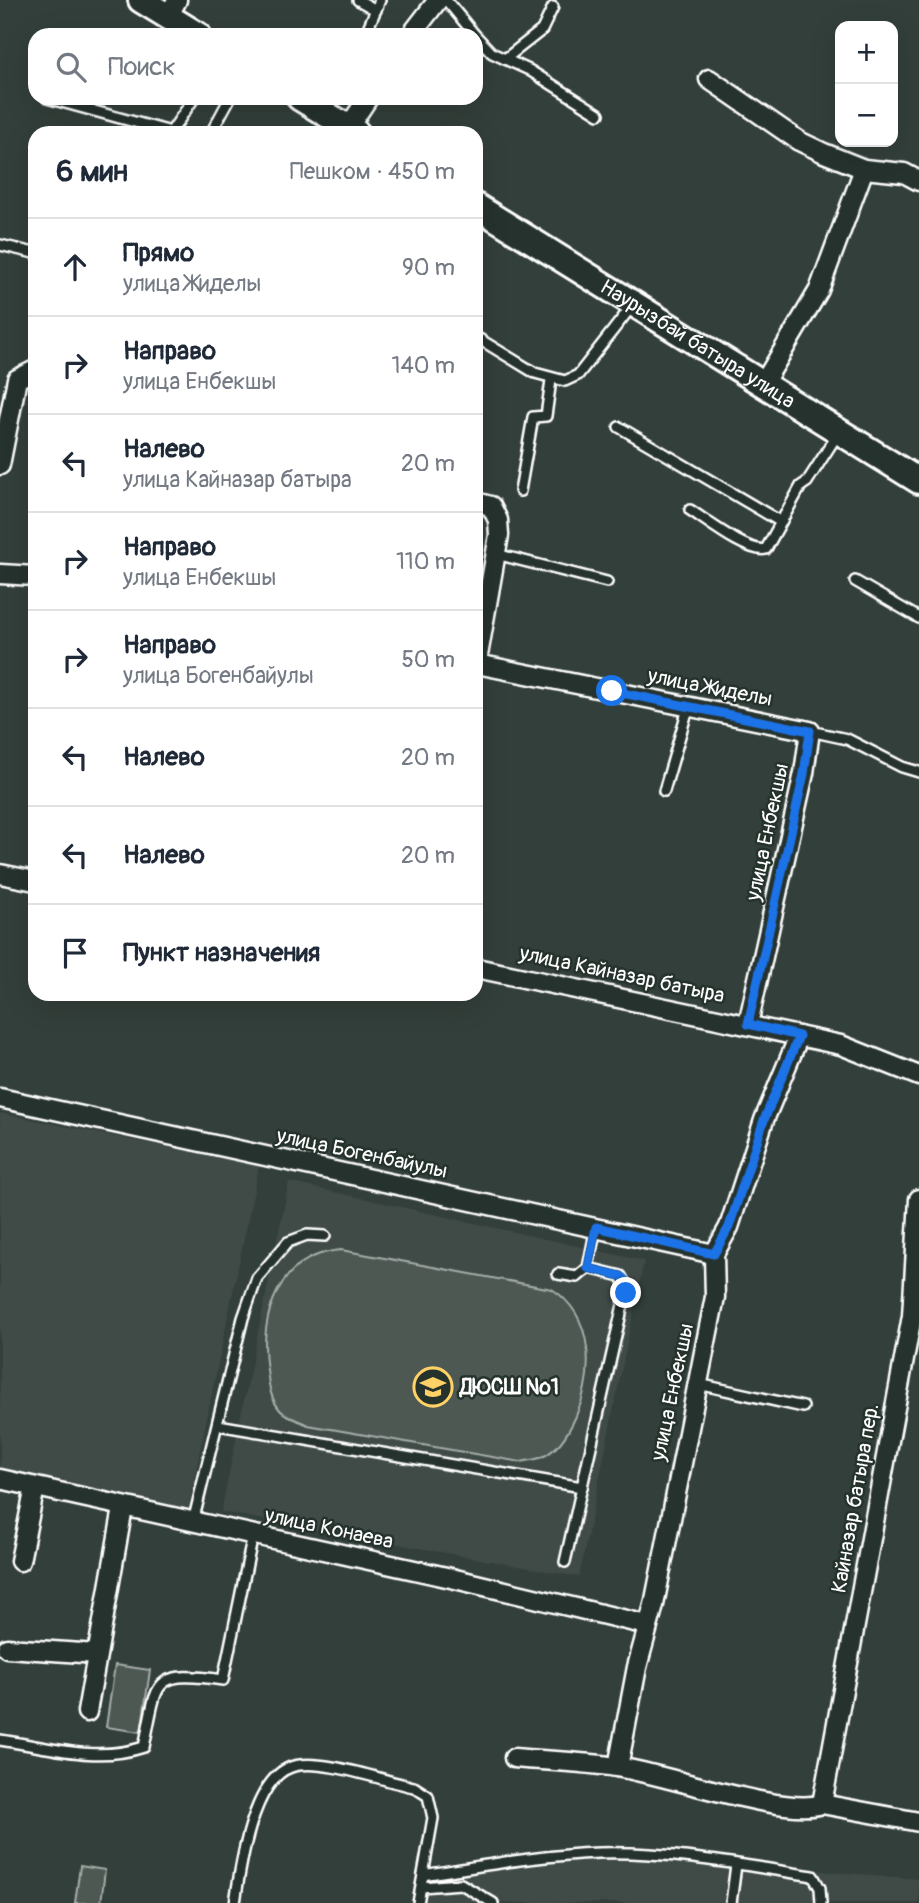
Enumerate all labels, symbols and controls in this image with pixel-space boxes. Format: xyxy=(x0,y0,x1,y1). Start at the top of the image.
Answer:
map controls xyxy=(835,21,898,147)
button: + xyxy=(835,21,898,84)
search box xyxy=(28,28,483,105)
icon: search xyxy=(52,48,90,86)
text: Поиск xyxy=(108,51,176,83)
button: − xyxy=(835,84,898,147)
text: 6 мин xyxy=(56,153,128,190)
text: Пешком · 450 m xyxy=(290,157,455,186)
text: Прямо xyxy=(123,237,194,269)
icon: ahead xyxy=(56,248,94,286)
text: 90 m xyxy=(402,253,455,282)
text: улица Жиделы xyxy=(123,269,261,298)
street label: Наурызбай батыра улица xyxy=(595,273,800,415)
text: Направо xyxy=(123,335,216,367)
icon: right xyxy=(56,346,94,384)
text: 140 m xyxy=(392,351,455,380)
text: улица Енбекшы xyxy=(123,367,276,396)
text: Налево xyxy=(123,433,205,465)
icon: left xyxy=(56,444,94,482)
text: 20 m xyxy=(401,449,455,478)
text: улица Кайназар батыра xyxy=(123,465,352,494)
text: Направо xyxy=(123,531,216,563)
icon: right xyxy=(56,542,94,580)
text: 110 m xyxy=(396,547,455,576)
text: улица Енбекшы xyxy=(123,563,276,592)
text: Направо xyxy=(123,629,216,661)
icon: right xyxy=(56,640,94,678)
text: 50 m xyxy=(401,645,455,674)
text: улица Богенбайулы xyxy=(123,661,314,690)
street label: улица Жиделы xyxy=(644,662,774,713)
route start xyxy=(596,675,627,706)
icon: left xyxy=(56,738,94,776)
text: Налево xyxy=(123,741,205,773)
text: 20 m xyxy=(401,743,455,772)
street label: улица Енбекшы xyxy=(740,761,795,904)
icon: left xyxy=(56,836,94,874)
text: Налево xyxy=(123,839,205,871)
text: 20 m xyxy=(401,841,455,870)
icon: arrive xyxy=(56,934,94,972)
text: Пункт назначения xyxy=(123,937,320,969)
street label: улица Кайназар батыра xyxy=(516,939,727,1009)
street label: улица Богенбайулы xyxy=(273,1122,450,1185)
route end xyxy=(610,1277,641,1308)
street label: улица Енбекшы xyxy=(645,1321,700,1464)
school or university icon: ДЮСШ №1 xyxy=(412,1366,454,1408)
place label: ДЮСШ №1 xyxy=(458,1374,559,1401)
street label: Кайназар батыра пер. xyxy=(826,1401,885,1595)
street label: улица Конаева xyxy=(261,1501,396,1555)

